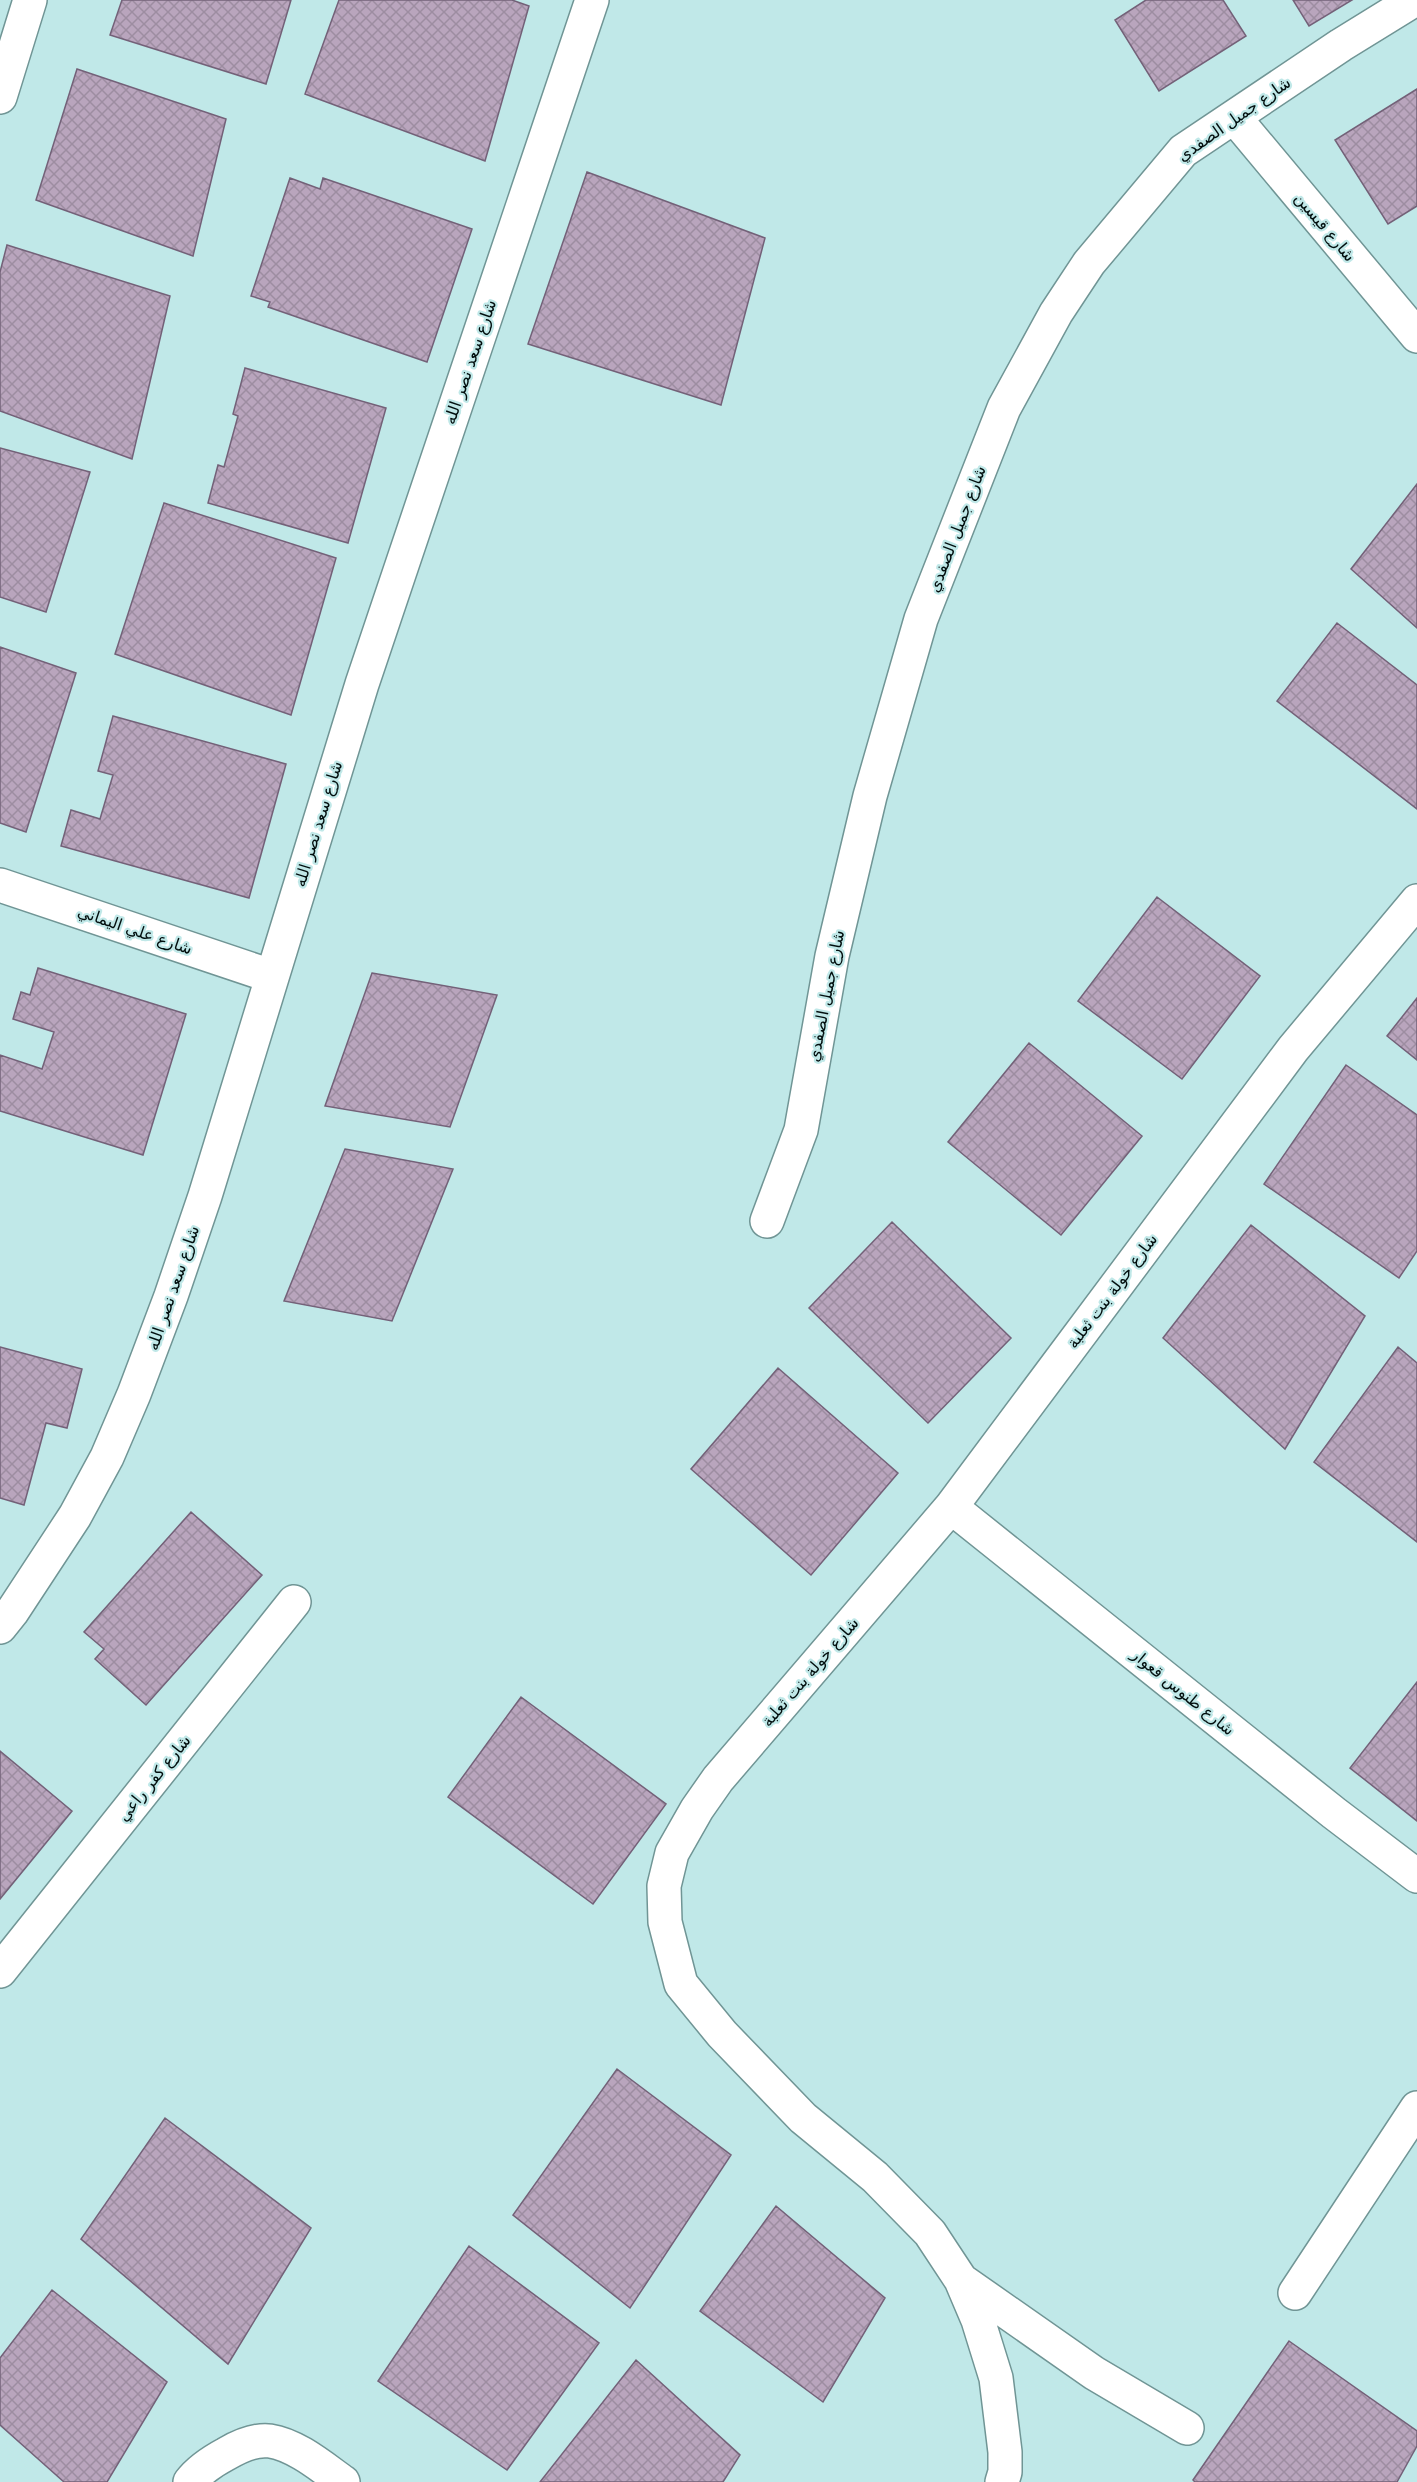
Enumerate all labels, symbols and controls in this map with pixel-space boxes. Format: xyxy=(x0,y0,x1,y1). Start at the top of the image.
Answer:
street label: شارع جميل الصفدي xyxy=(1174,73,1295,166)
street label: شارع قيسين xyxy=(1290,189,1359,266)
street label: شارع سعد نصر الله xyxy=(440,297,501,427)
street label: شارع جميل الصفدي xyxy=(924,463,991,595)
street label: شارع سعد نصر الله xyxy=(290,759,347,890)
street label: شارع علي اليماني xyxy=(75,901,195,959)
street label: شارع جميل الصفدي xyxy=(804,928,849,1064)
street label: شارع سعد نصر الله xyxy=(143,1223,204,1353)
street label: شارع خولة بنت ثعلبة xyxy=(1063,1230,1162,1353)
street label: شارع خولة بنت ثعلبة xyxy=(757,1614,863,1731)
street label: شارع طنوس قعوار xyxy=(1126,1644,1238,1740)
street label: شارع كفر راعي xyxy=(113,1731,195,1826)

